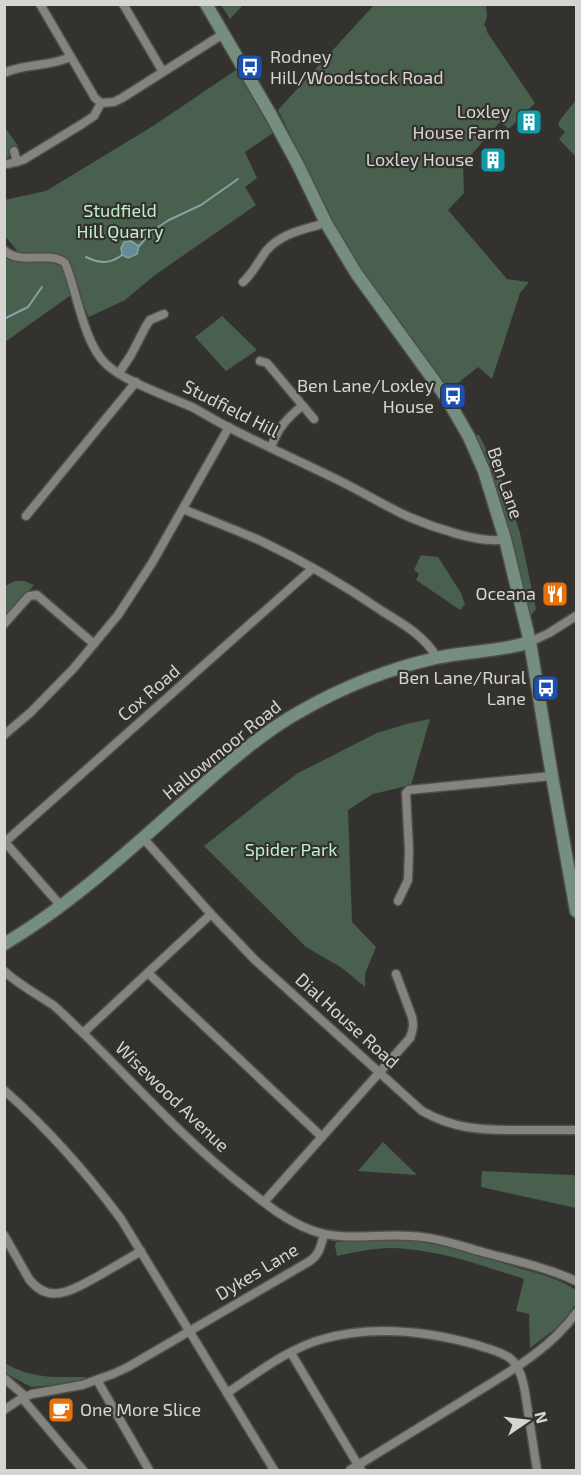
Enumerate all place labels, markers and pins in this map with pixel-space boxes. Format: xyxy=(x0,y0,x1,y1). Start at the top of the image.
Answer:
place label: Rodney Hill/Woodstock Road xyxy=(270,45,443,88)
bus stop icon: Rodney Hill/Woodstock Road xyxy=(235,52,265,82)
place label: Loxley House Farm xyxy=(413,100,510,143)
building icon: Loxley House Farm xyxy=(514,107,544,137)
building icon: Loxley House xyxy=(478,145,508,175)
place label: Loxley House xyxy=(366,148,474,170)
place label: Ben Lane/Loxley House xyxy=(297,374,434,417)
bus stop icon: Ben Lane/Loxley House xyxy=(438,381,468,411)
restaurant icon: Oceana xyxy=(540,579,570,609)
place label: Oceana xyxy=(475,582,536,604)
place label: Ben Lane/Rural Lane xyxy=(398,666,527,709)
bus stop icon: Ben Lane/Rural Lane xyxy=(531,673,561,703)
cafe icon: One More Slice xyxy=(46,1395,76,1425)
place label: One More Slice xyxy=(80,1398,201,1420)

